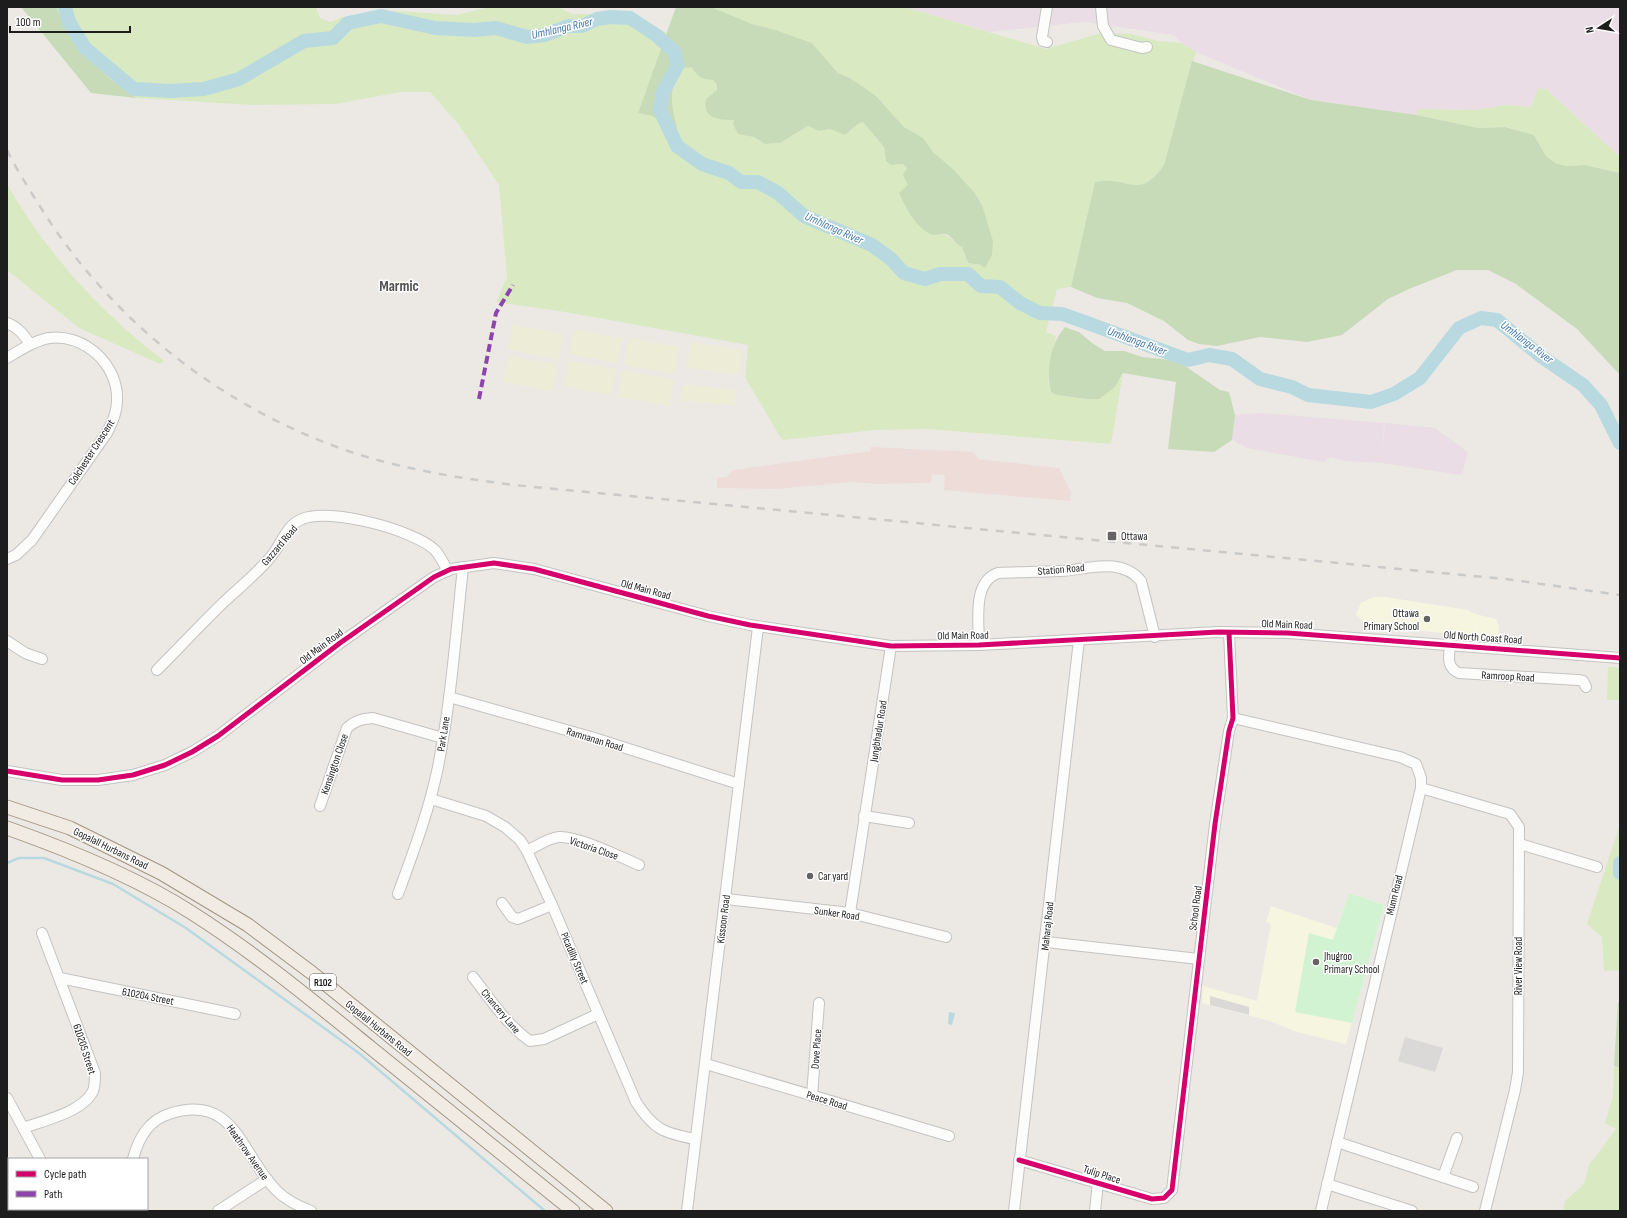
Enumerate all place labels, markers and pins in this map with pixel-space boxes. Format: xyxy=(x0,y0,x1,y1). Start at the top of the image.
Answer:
marker: Ottawa xyxy=(1106,530,1118,542)
place label: Ottawa xyxy=(1121,530,1148,543)
place label: Ottawa Primary School xyxy=(1364,607,1419,633)
marker: Ottawa Primary School xyxy=(1422,614,1432,624)
place label: Car yard xyxy=(818,870,849,883)
marker: Car yard xyxy=(805,871,815,881)
place label: Jhugroo Primary School xyxy=(1323,950,1379,976)
marker: Jhugroo Primary School xyxy=(1311,957,1321,967)

